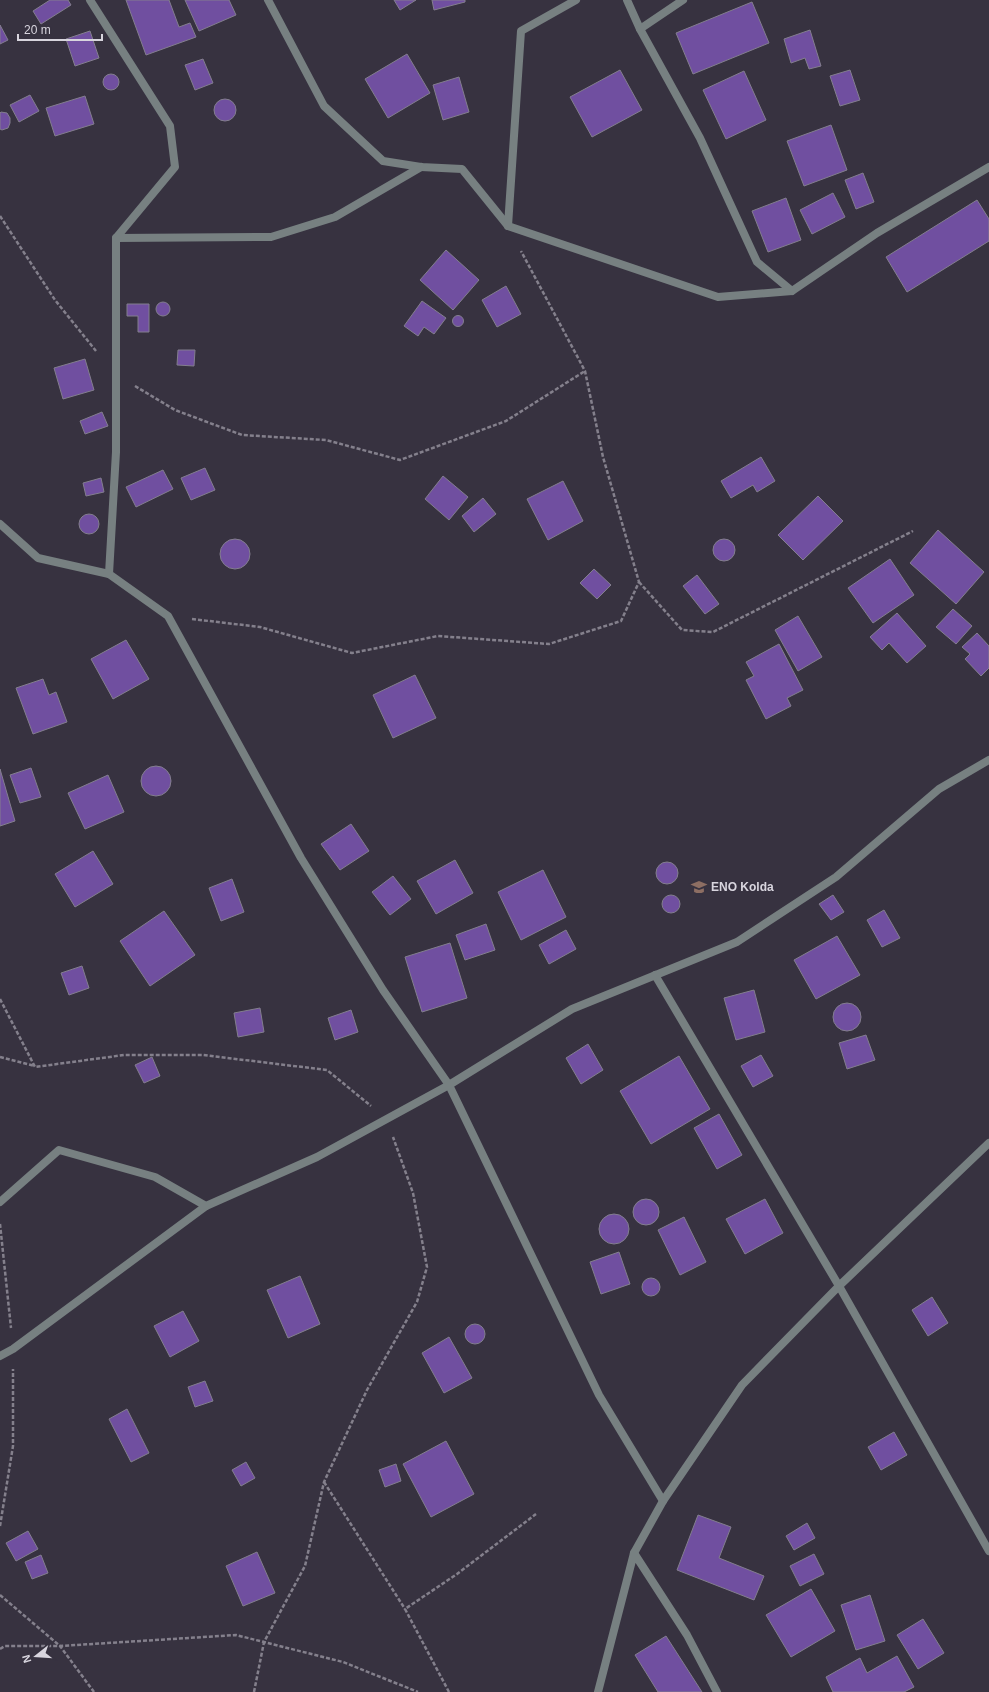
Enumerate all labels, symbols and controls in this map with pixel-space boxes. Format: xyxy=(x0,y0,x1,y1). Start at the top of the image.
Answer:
scale bar xyxy=(18,16,102,42)
text: 20 m xyxy=(24,23,51,37)
school or university icon: ENO Kolda xyxy=(690,878,708,896)
place label: ENO Kolda xyxy=(711,880,774,894)
north arrow xyxy=(16,1636,56,1676)
text: N xyxy=(20,1653,33,1664)

